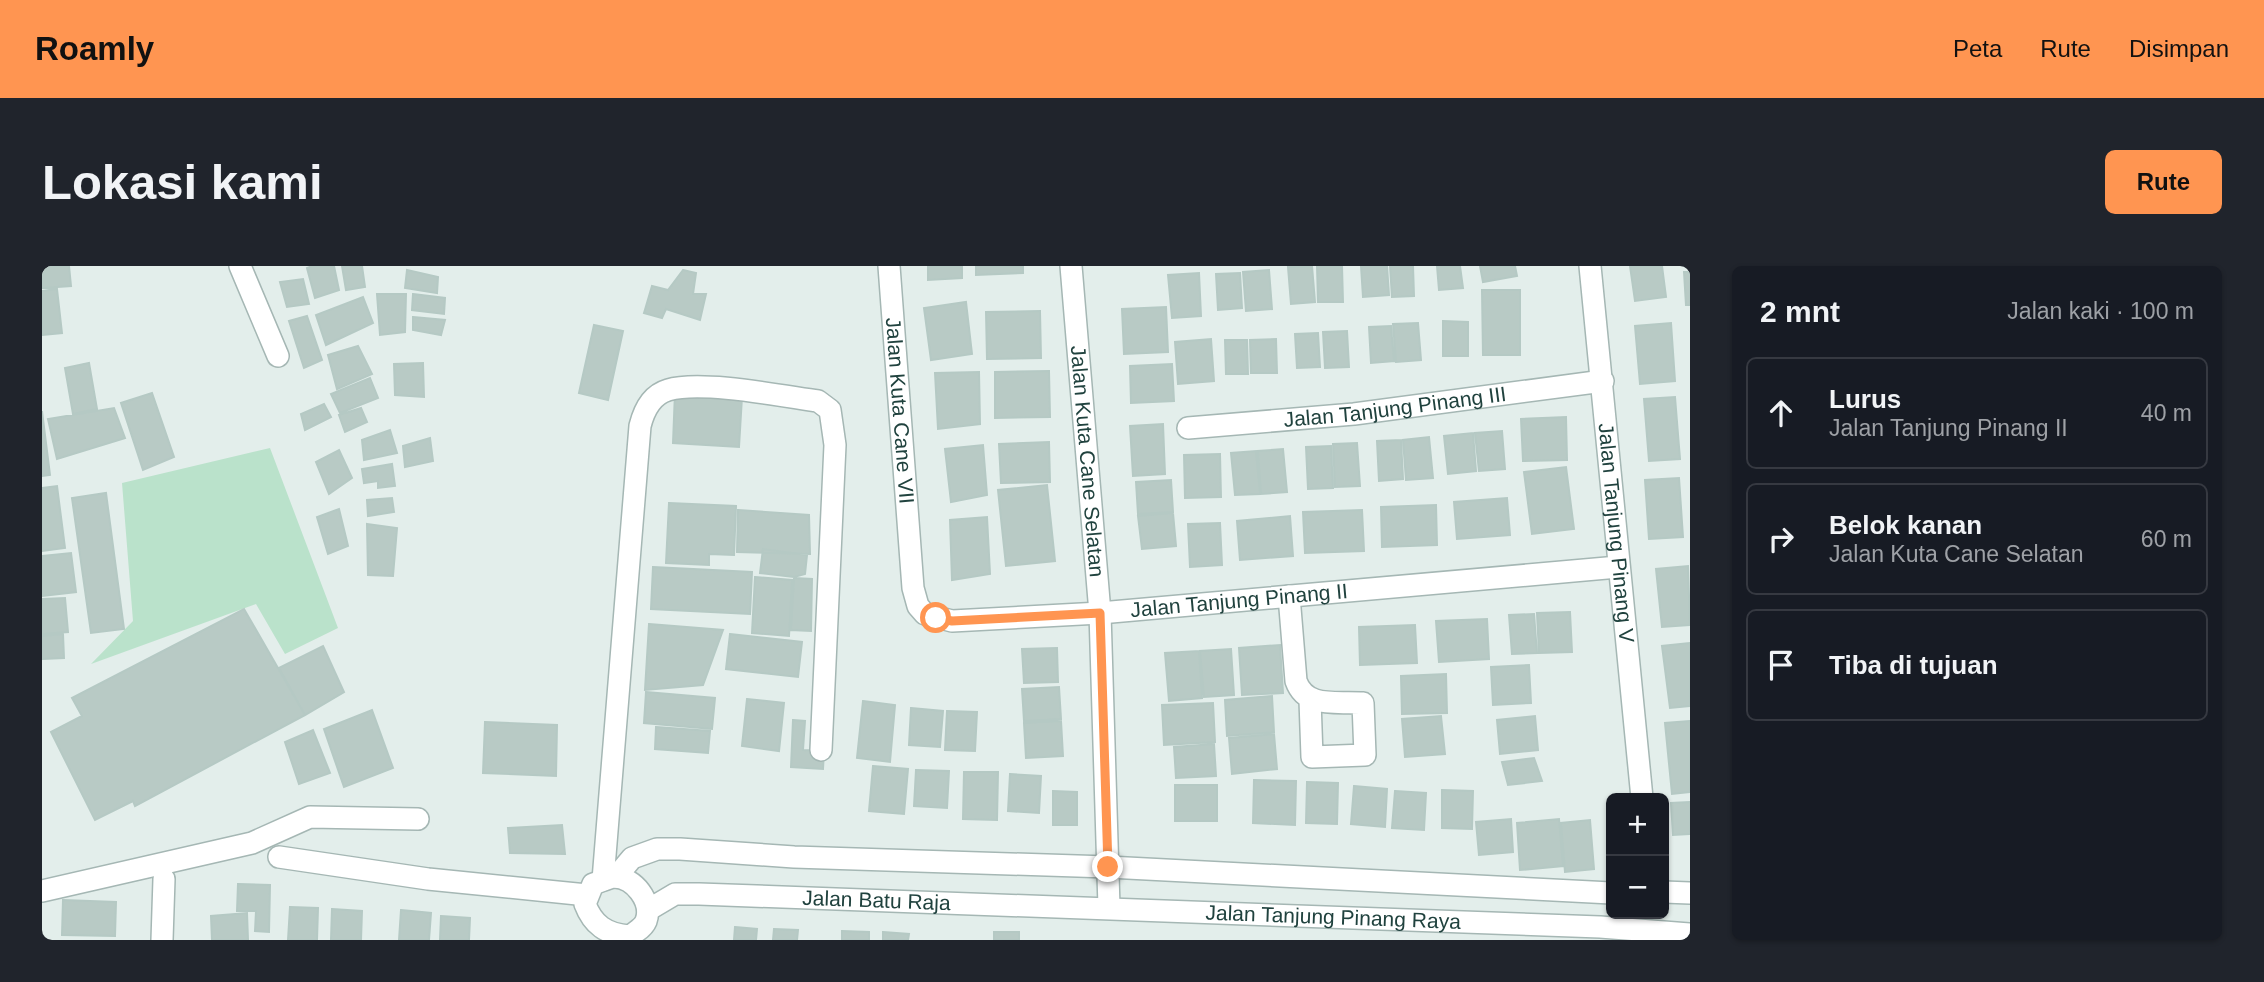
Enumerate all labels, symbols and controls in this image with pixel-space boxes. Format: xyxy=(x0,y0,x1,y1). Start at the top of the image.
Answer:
text: Roamly xyxy=(35,30,154,67)
text: Peta xyxy=(1953,35,2002,62)
text: Rute xyxy=(2040,35,2091,62)
text: Disimpan xyxy=(2129,35,2229,62)
button: Rute xyxy=(2105,150,2222,214)
text: Lokasi kami xyxy=(42,155,323,209)
text: 2 mnt xyxy=(1760,295,1840,328)
text: Jalan kaki · 100 m xyxy=(2007,298,2194,324)
street label: Jalan Kuta Cane VII xyxy=(882,316,919,505)
street label: Jalan Kuta Cane Selatan xyxy=(1067,344,1109,578)
street label: Jalan Tanjung Pinang III xyxy=(1283,382,1508,431)
text: Lurus xyxy=(1829,384,1901,414)
icon: ahead xyxy=(1762,394,1800,432)
text: 40 m xyxy=(2141,400,2192,426)
text: Jalan Tanjung Pinang II xyxy=(1829,415,2068,441)
street label: Jalan Tanjung Pinang V xyxy=(1594,422,1639,644)
text: Belok kanan xyxy=(1829,510,1982,540)
icon: right xyxy=(1762,520,1800,558)
text: 60 m xyxy=(2141,526,2192,552)
text: Jalan Kuta Cane Selatan xyxy=(1829,541,2083,567)
street label: Jalan Tanjung Pinang II xyxy=(1129,579,1349,621)
route start xyxy=(920,602,951,633)
icon: arrive xyxy=(1762,646,1800,684)
text: Tiba di tujuan xyxy=(1829,650,1998,680)
map controls xyxy=(1606,793,1669,919)
button: + xyxy=(1606,793,1669,856)
route end xyxy=(1092,851,1123,882)
button: − xyxy=(1606,856,1669,919)
street label: Jalan Batu Raja xyxy=(802,886,951,914)
street label: Jalan Tanjung Pinang Raya xyxy=(1205,901,1462,933)

